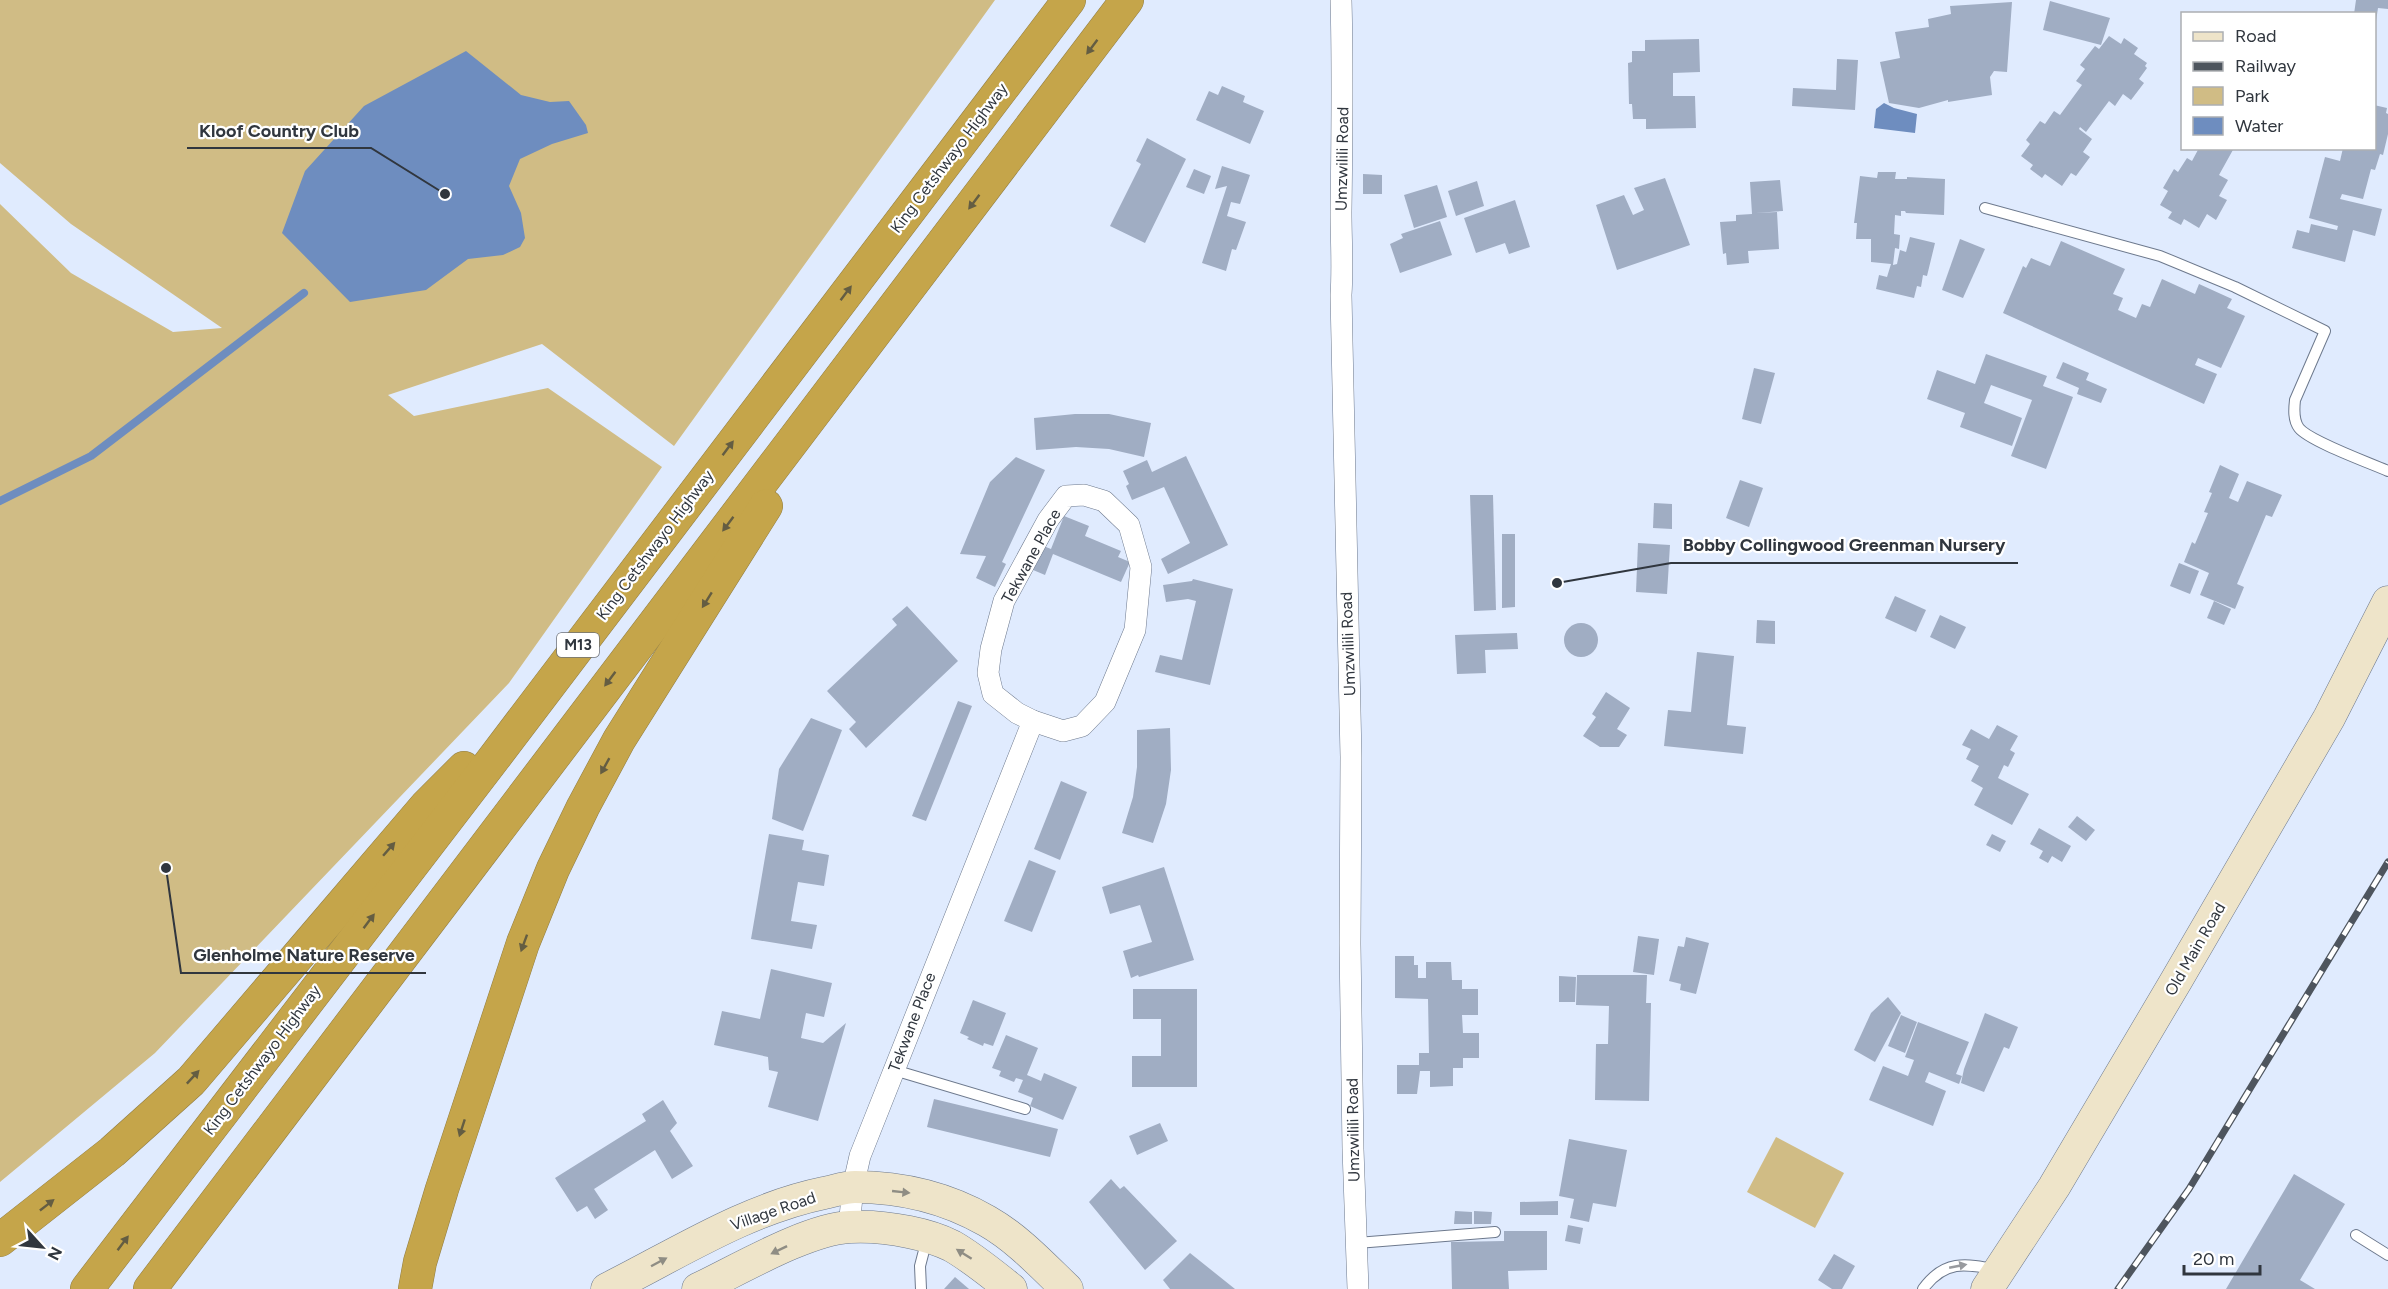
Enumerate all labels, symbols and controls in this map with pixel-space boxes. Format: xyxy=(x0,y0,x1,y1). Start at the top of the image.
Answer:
legend xyxy=(2181,12,2376,150)
text: Road xyxy=(2235,25,2276,47)
one-way arrow xyxy=(1086,39,1098,54)
text: Railway xyxy=(2235,55,2297,77)
street label: King Cetshwayo Highway xyxy=(886,79,1012,237)
text: Park xyxy=(2235,85,2270,107)
street label: Umzwilili Road xyxy=(1332,107,1352,211)
callout: Kloof Country Club xyxy=(187,112,371,148)
text: Water xyxy=(2235,115,2283,137)
text: Kloof Country Club xyxy=(199,120,359,142)
one-way arrow xyxy=(968,194,980,209)
one-way arrow xyxy=(840,285,853,301)
one-way arrow xyxy=(722,441,734,456)
street label: King Cetshwayo Highway xyxy=(592,466,718,624)
street label: Tekwane Place xyxy=(997,505,1065,606)
one-way arrow xyxy=(722,516,735,532)
callout: Bobby Collingwood Greenman Nursery xyxy=(1671,527,2018,563)
text: Bobby Collingwood Greenman Nursery xyxy=(1683,534,2006,556)
one-way arrow xyxy=(702,592,713,608)
street label: Umzwilili Road xyxy=(1337,592,1359,696)
road number: M13 xyxy=(557,633,599,657)
one-way arrow xyxy=(605,672,617,687)
one-way arrow xyxy=(600,757,610,774)
one-way arrow xyxy=(382,842,395,857)
street label: Old Main Road xyxy=(2161,899,2229,999)
one-way arrow xyxy=(362,913,375,929)
one-way arrow xyxy=(518,934,528,952)
callout: Glenholme Nature Reserve xyxy=(181,937,426,973)
text: Glenholme Nature Reserve xyxy=(193,944,415,966)
street label: Tekwane Place xyxy=(884,969,940,1074)
street label: King Cetshwayo Highway xyxy=(199,981,325,1139)
one-way arrow xyxy=(186,1070,200,1084)
street label: Umzwilili Road xyxy=(1343,1078,1363,1182)
one-way arrow xyxy=(457,1119,466,1137)
one-way arrow xyxy=(892,1187,911,1196)
street label: Village Road xyxy=(728,1188,818,1234)
one-way arrow xyxy=(39,1199,54,1211)
north arrow xyxy=(12,1217,72,1277)
one-way arrow xyxy=(116,1235,128,1250)
scale bar xyxy=(2184,1238,2260,1276)
text: N xyxy=(44,1244,66,1263)
one-way arrow xyxy=(770,1246,787,1255)
one-way arrow xyxy=(956,1248,972,1259)
text: 20 m xyxy=(2193,1248,2234,1270)
one-way arrow xyxy=(651,1257,668,1267)
one-way arrow xyxy=(1948,1261,1967,1270)

